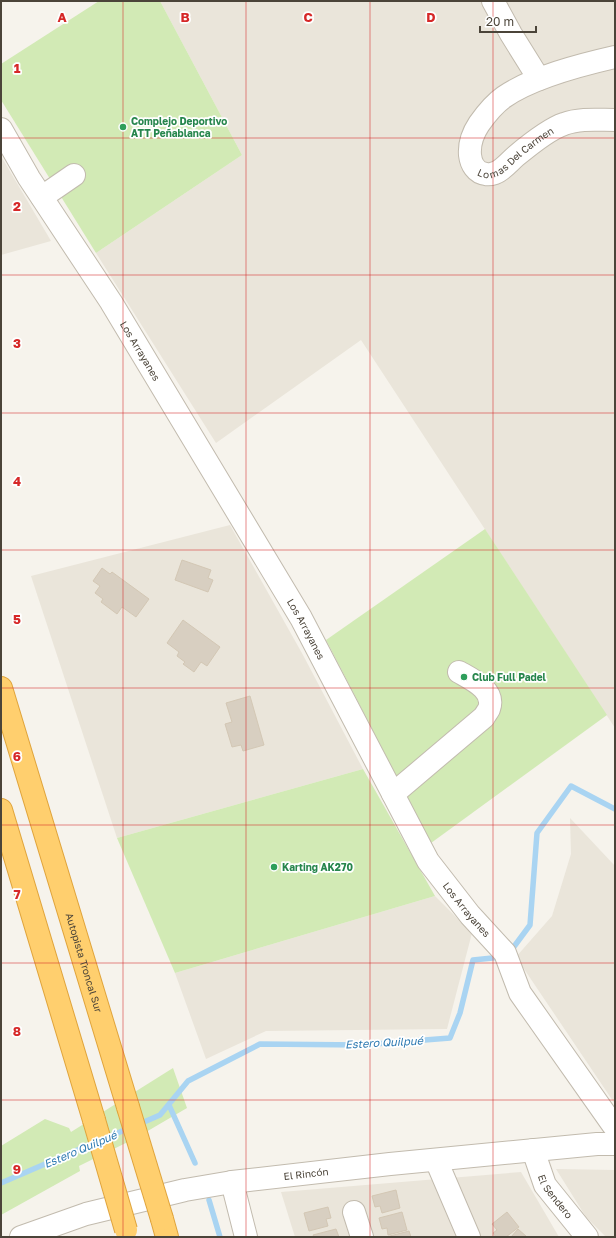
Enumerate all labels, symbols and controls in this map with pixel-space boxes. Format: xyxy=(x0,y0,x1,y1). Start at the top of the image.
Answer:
scale bar xyxy=(480,8,536,34)
text: A xyxy=(57,9,67,25)
text: B xyxy=(180,9,190,25)
text: C xyxy=(303,9,313,25)
text: D xyxy=(426,9,436,25)
text: 20 m xyxy=(486,14,514,29)
text: 1 xyxy=(14,60,21,76)
place label: Complejo Deportivo ATT Peñablanca xyxy=(131,115,227,139)
marker: Complejo Deportivo ATT Peñablanca xyxy=(118,122,128,132)
street label: Lomas Del Carmen xyxy=(476,124,556,181)
text: 2 xyxy=(13,198,21,214)
street label: Los Arrayanes xyxy=(118,319,163,383)
text: 3 xyxy=(13,335,21,351)
text: 4 xyxy=(13,473,21,489)
street label: Los Arrayanes xyxy=(285,596,328,662)
text: 5 xyxy=(13,611,21,627)
place label: Club Full Padel xyxy=(472,671,547,683)
marker: Club Full Padel xyxy=(459,672,469,682)
text: 6 xyxy=(13,748,21,764)
place label: Karting AK270 xyxy=(282,861,353,873)
marker: Karting AK270 xyxy=(269,862,279,872)
street label: Los Arrayanes xyxy=(441,880,493,939)
text: 7 xyxy=(13,886,21,902)
street label: Autopista Troncal Sur xyxy=(64,911,105,1014)
text: 8 xyxy=(13,1023,21,1039)
water label: Estero Quilpué xyxy=(345,1033,425,1052)
water label: Estero Quilpué xyxy=(42,1127,120,1171)
text: 9 xyxy=(13,1161,21,1177)
street label: El Rincón xyxy=(283,1165,329,1182)
street label: El Sendero xyxy=(536,1173,575,1221)

